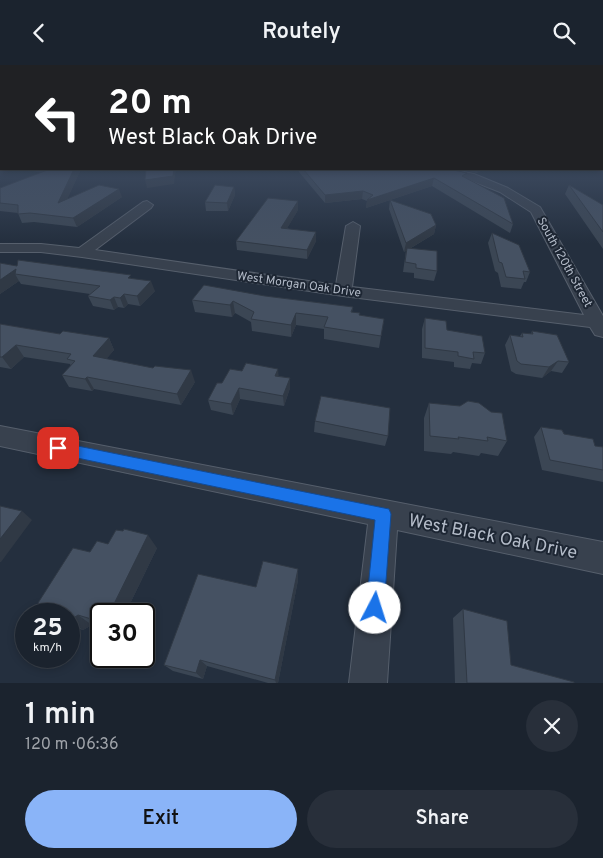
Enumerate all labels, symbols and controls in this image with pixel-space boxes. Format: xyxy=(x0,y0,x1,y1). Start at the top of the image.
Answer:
icon: back xyxy=(25,19,53,47)
text: Routely xyxy=(262,19,341,46)
icon: search xyxy=(550,19,578,47)
text: 20 m xyxy=(108,82,192,126)
icon: left xyxy=(25,85,90,150)
text: West Black Oak Drive xyxy=(108,125,317,152)
street label: South 120th Street xyxy=(533,215,596,310)
street label: West Morgan Oak Drive xyxy=(236,268,362,302)
pin xyxy=(37,427,79,469)
icon: arrive xyxy=(44,434,72,462)
street label: West Black Oak Drive xyxy=(406,510,579,565)
position arrow xyxy=(348,581,400,633)
speed limit sign: 30 xyxy=(90,603,155,668)
text: 25 xyxy=(32,613,63,645)
text: km/h xyxy=(33,640,62,656)
text: 1 min xyxy=(25,697,96,734)
button: close xyxy=(526,700,578,752)
text: 120 m · 06:36 xyxy=(25,735,118,755)
button: Exit xyxy=(25,790,297,848)
button: Share xyxy=(307,790,578,848)

